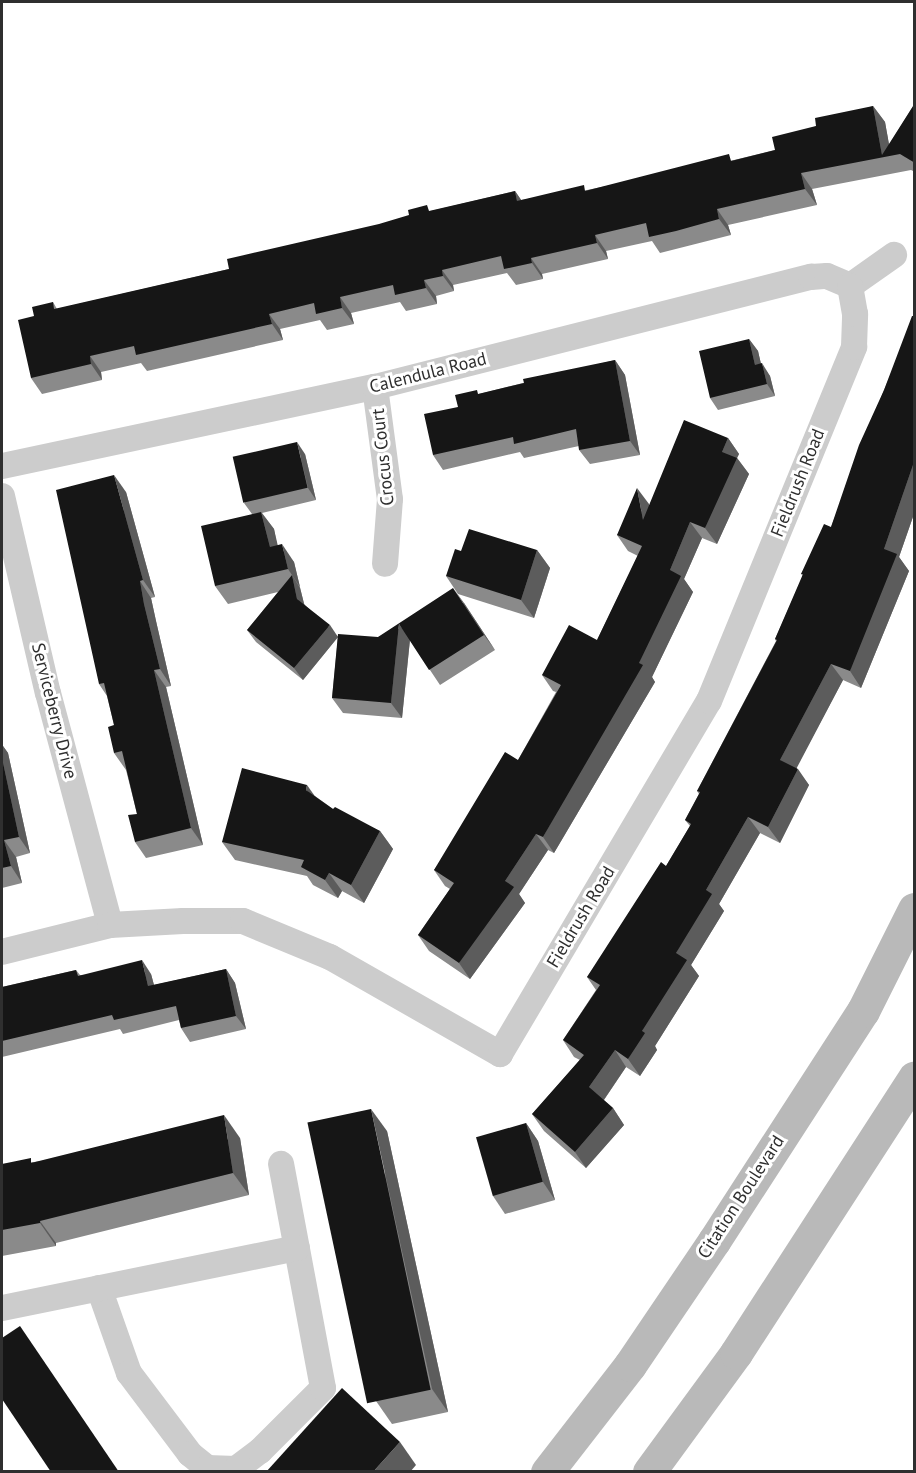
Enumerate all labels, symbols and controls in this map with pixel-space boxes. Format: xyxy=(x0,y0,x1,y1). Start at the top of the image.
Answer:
street label: Calendula Road xyxy=(367,348,489,398)
street label: Crocus Court xyxy=(367,407,399,507)
street label: Fieldrush Road xyxy=(767,426,829,540)
street label: Serviceberry Drive xyxy=(27,641,81,781)
street label: Fieldrush Road xyxy=(542,862,620,972)
street label: Citation Boulevard xyxy=(693,1131,789,1263)

